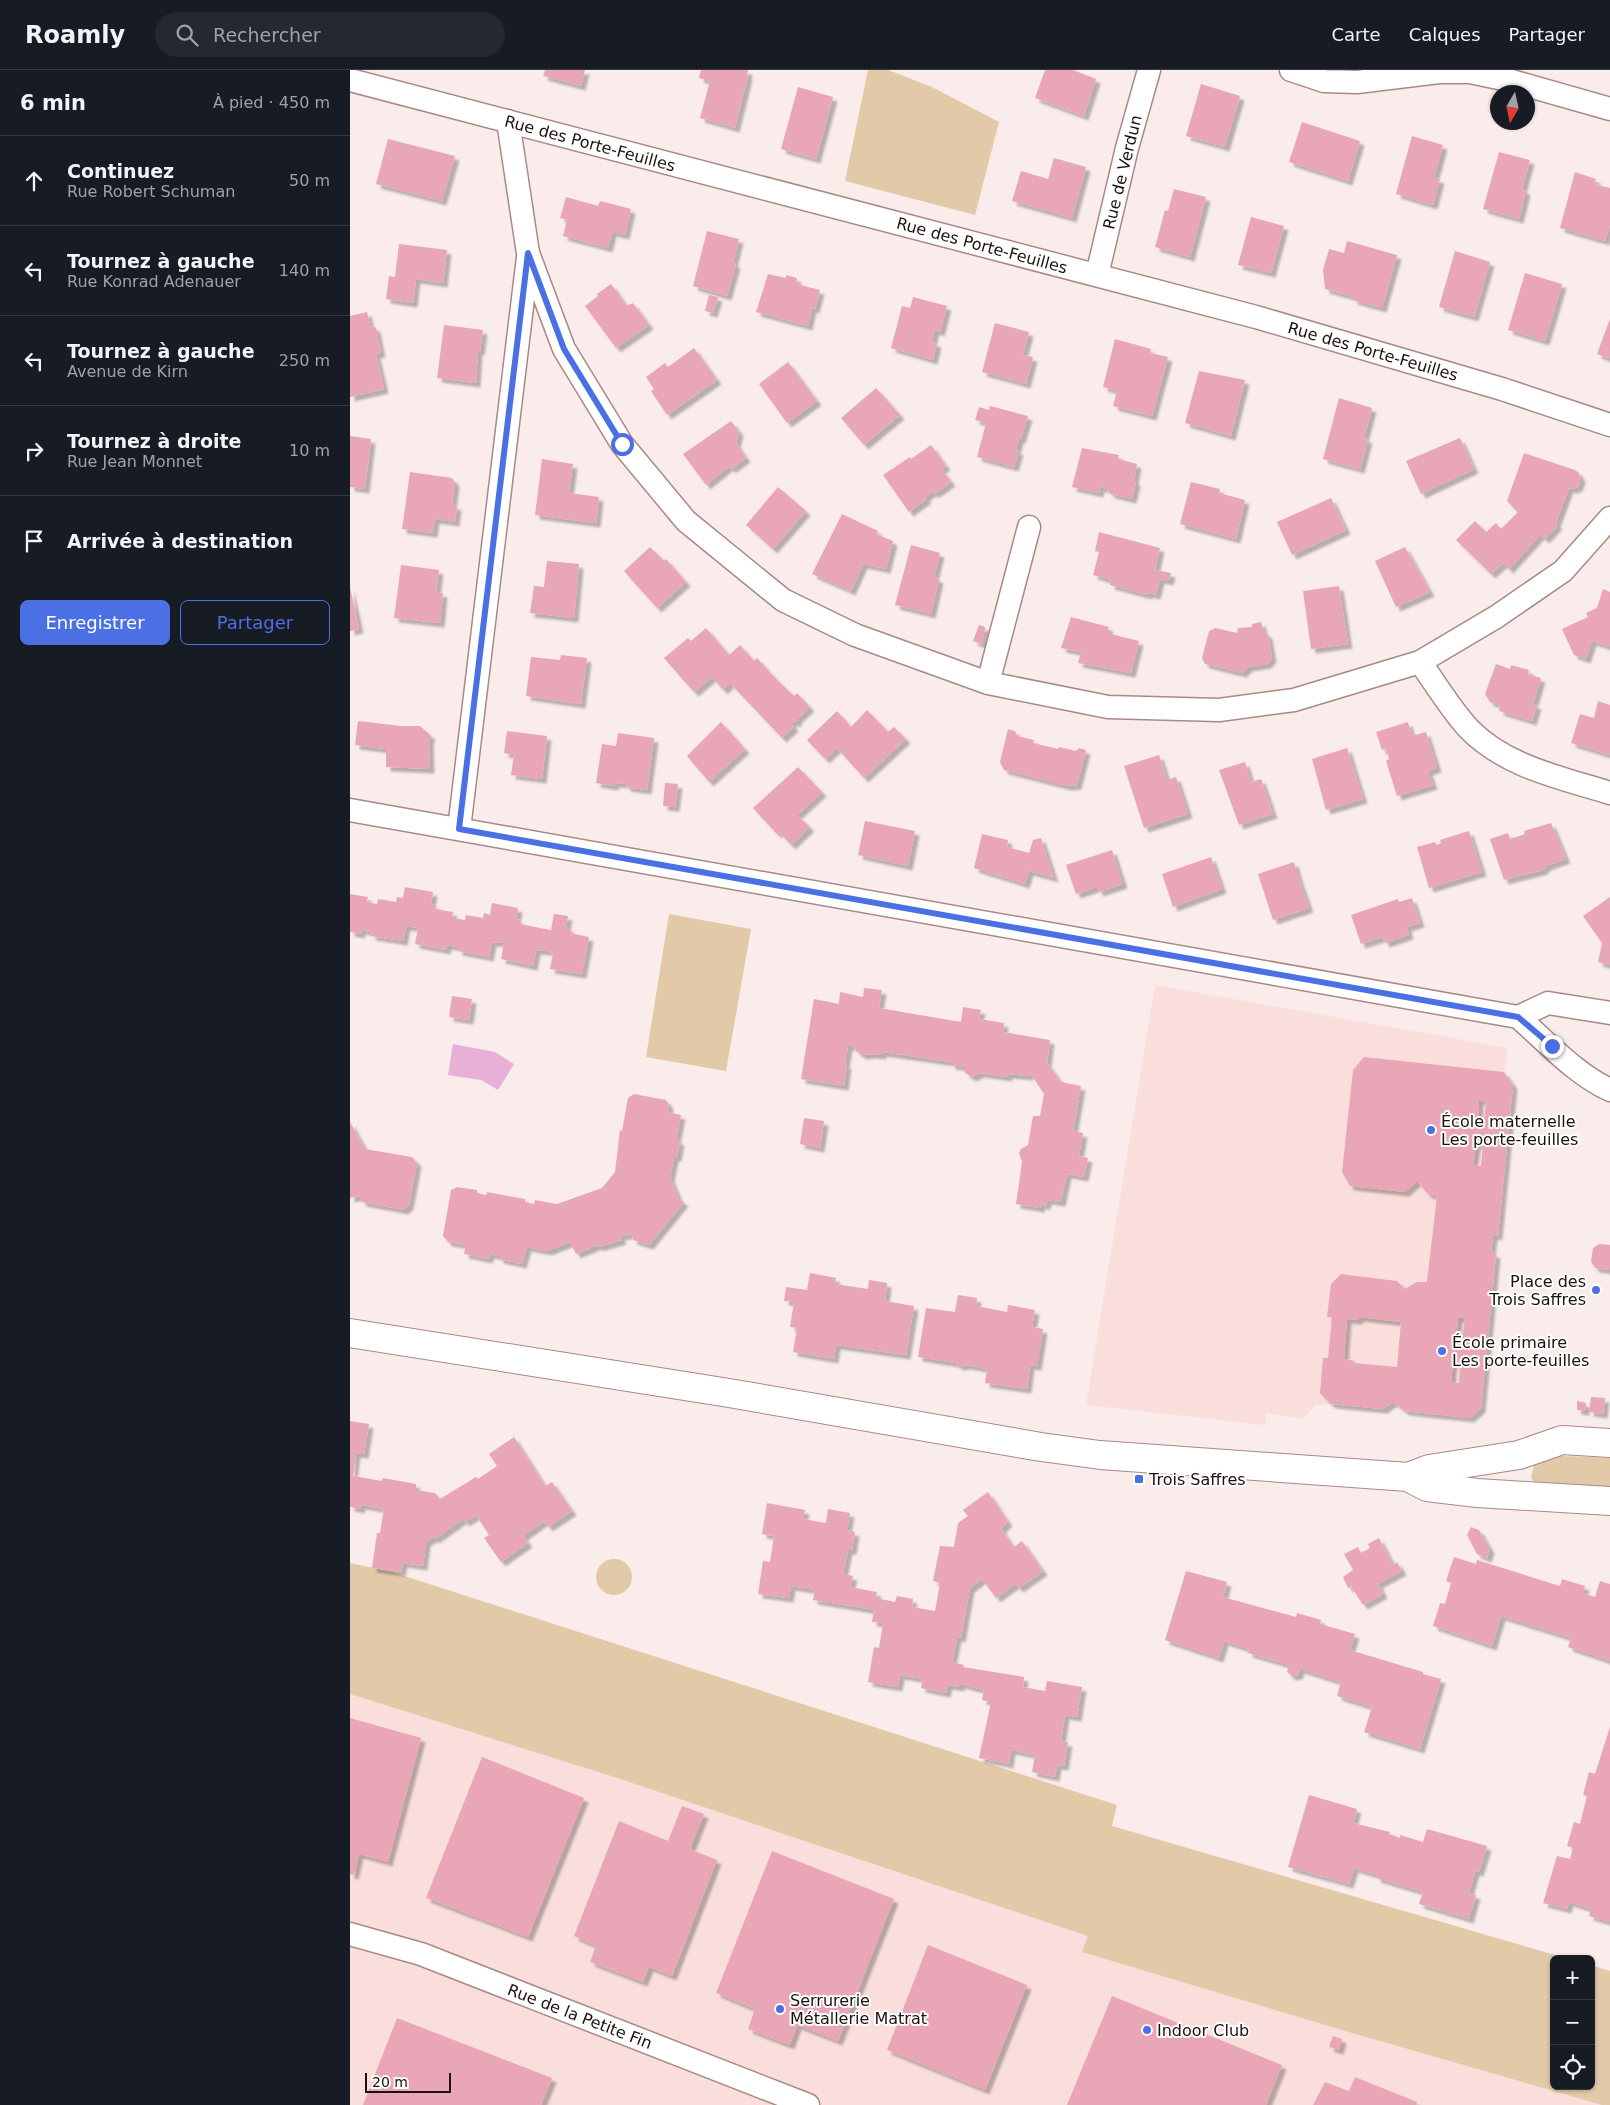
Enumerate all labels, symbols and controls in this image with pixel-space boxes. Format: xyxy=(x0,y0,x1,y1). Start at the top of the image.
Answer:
search box xyxy=(155,12,505,57)
text: Roamly xyxy=(25,21,125,49)
icon: search xyxy=(173,21,201,49)
text: Rechercher xyxy=(213,24,321,46)
text: Carte xyxy=(1332,24,1381,45)
text: Calques xyxy=(1409,24,1481,45)
text: Partager xyxy=(1509,24,1585,45)
north arrow xyxy=(1490,85,1535,130)
text: 6 min xyxy=(20,91,86,115)
text: À pied · 450 m xyxy=(213,93,330,112)
street label: Rue des Porte-Feuilles xyxy=(502,112,677,175)
street label: Rue de Verdun xyxy=(1099,113,1146,231)
text: Continuez xyxy=(67,160,174,182)
icon: ahead xyxy=(20,167,48,195)
text: 50 m xyxy=(289,171,330,190)
text: Rue Robert Schuman xyxy=(67,182,235,201)
street label: Rue des Porte-Feuilles xyxy=(894,214,1069,277)
text: Tournez à gauche xyxy=(67,250,255,272)
icon: left xyxy=(20,257,48,285)
text: 140 m xyxy=(279,261,330,280)
text: Rue Konrad Adenauer xyxy=(67,272,241,291)
street label: Rue des Porte-Feuilles xyxy=(1286,318,1460,385)
text: Tournez à gauche xyxy=(67,340,255,362)
icon: left xyxy=(20,347,48,375)
text: 250 m xyxy=(279,351,330,370)
text: Avenue de Kirn xyxy=(67,362,188,381)
text: Tournez à droite xyxy=(67,430,241,452)
route start xyxy=(611,433,634,456)
icon: right xyxy=(20,437,48,465)
text: 10 m xyxy=(289,441,330,460)
text: Rue Jean Monnet xyxy=(67,452,202,471)
icon: arrive xyxy=(20,527,48,555)
text: Arrivée à destination xyxy=(67,530,293,552)
button: Enregistrer xyxy=(20,600,170,645)
button: Partager xyxy=(180,600,330,645)
route end xyxy=(1541,1035,1564,1058)
place label: École maternelle Les porte-feuilles xyxy=(1441,1112,1578,1149)
marker: École maternelle Les porte-feuilles xyxy=(1425,1124,1437,1136)
place label: Place des Trois Saffres xyxy=(1488,1272,1586,1309)
marker: Place des Trois Saffres xyxy=(1590,1284,1602,1296)
place label: École primaire Les porte-feuilles xyxy=(1452,1333,1589,1370)
marker: École primaire Les porte-feuilles xyxy=(1436,1345,1448,1357)
place label: Trois Saffres xyxy=(1148,1470,1246,1489)
marker: Trois Saffres xyxy=(1133,1473,1145,1485)
map controls xyxy=(1550,1955,1595,2090)
button: + xyxy=(1550,1955,1595,2000)
street label: Rue de la Petite Fin xyxy=(505,1980,655,2053)
place label: Serrurerie Métallerie Matrat xyxy=(790,1991,927,2028)
button: − xyxy=(1550,2000,1595,2045)
marker: Serrurerie Métallerie Matrat xyxy=(774,2003,786,2015)
place label: Indoor Club xyxy=(1157,2021,1249,2040)
marker: Indoor Club xyxy=(1141,2024,1153,2036)
button: locate xyxy=(1550,2045,1595,2090)
scale bar xyxy=(365,2070,451,2093)
text: 20 m xyxy=(372,2074,408,2090)

